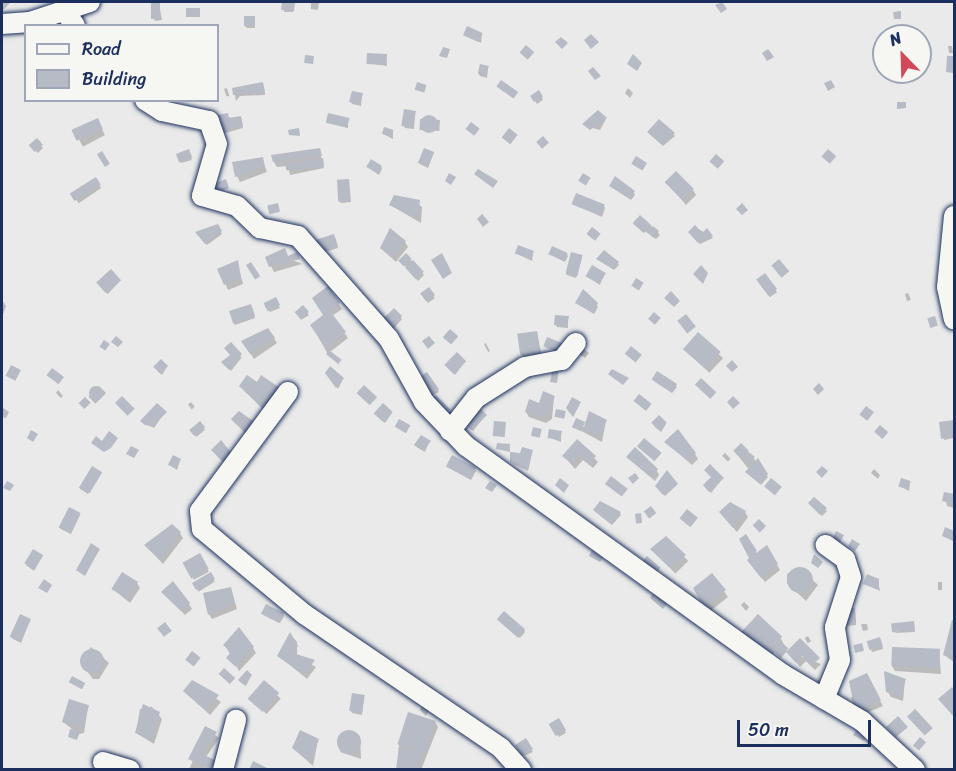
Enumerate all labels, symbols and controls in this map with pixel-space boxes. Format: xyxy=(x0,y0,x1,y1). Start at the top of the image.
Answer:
text: N xyxy=(885,23,906,54)
legend xyxy=(24,24,219,102)
north arrow xyxy=(872,24,932,84)
text: Road xyxy=(82,33,121,65)
text: Building xyxy=(82,63,146,95)
scale bar xyxy=(740,708,874,746)
text: 50 m xyxy=(748,714,789,746)

